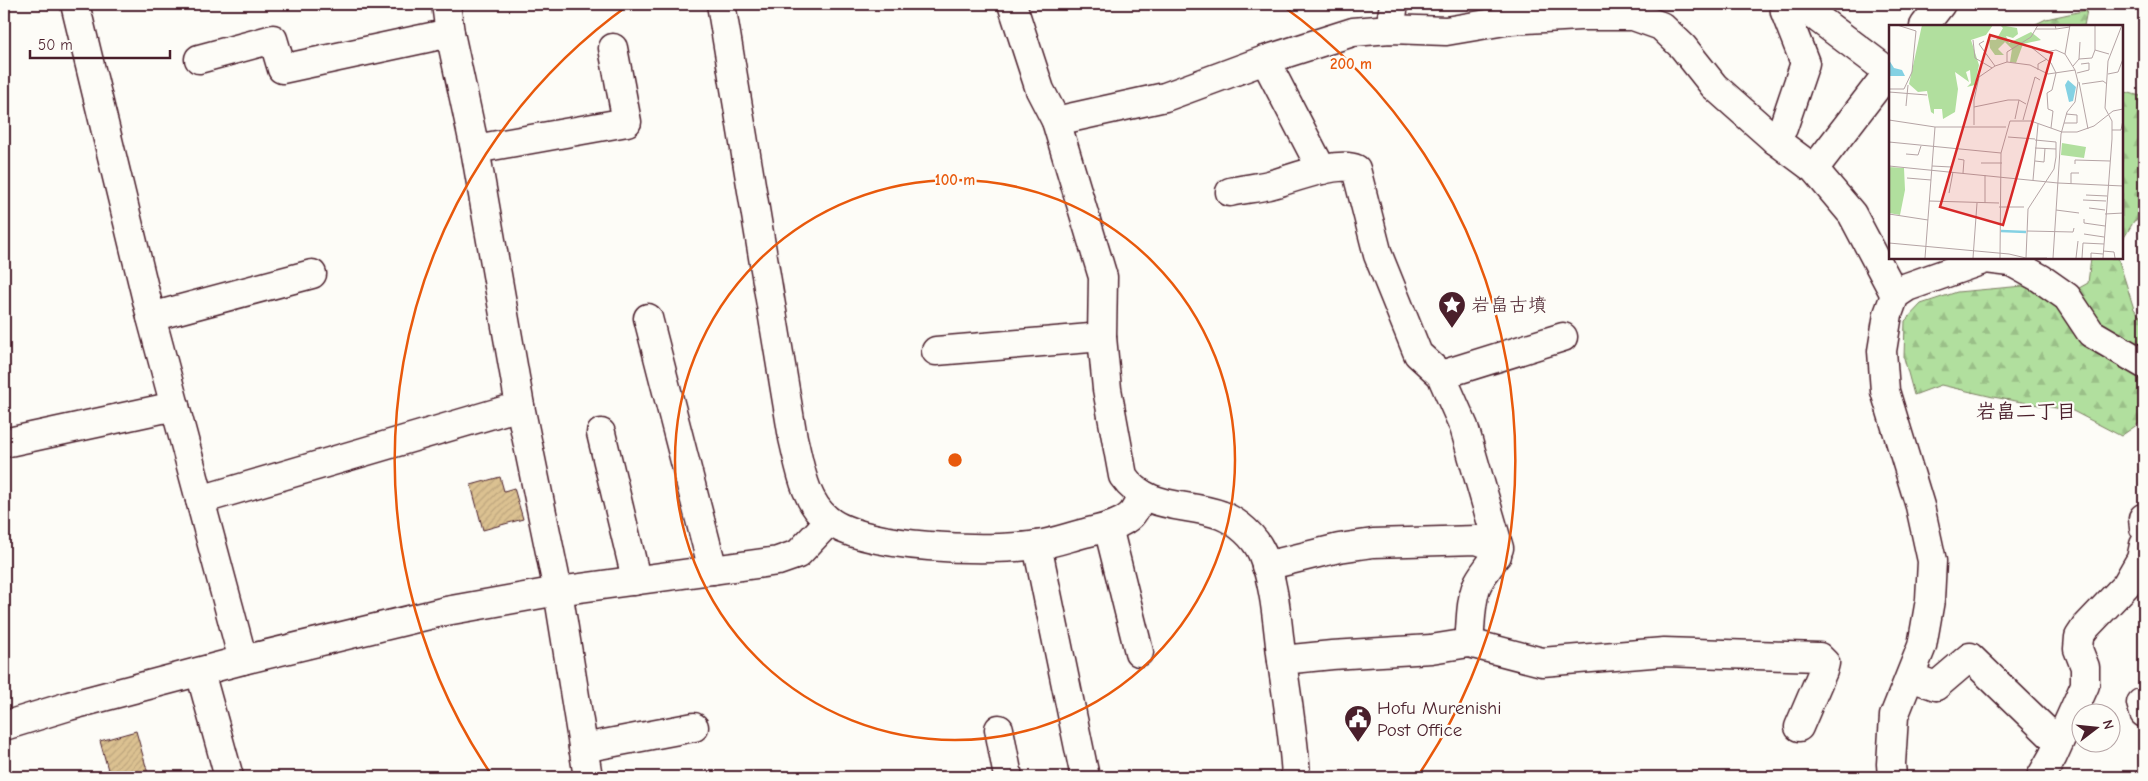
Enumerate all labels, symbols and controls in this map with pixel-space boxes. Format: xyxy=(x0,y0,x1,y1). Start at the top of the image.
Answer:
inset map xyxy=(1889,25,2123,259)
scale bar xyxy=(30,28,170,60)
text: 50 m xyxy=(38,36,73,54)
text: 200 m xyxy=(1330,55,1372,73)
text: 100 m xyxy=(935,171,975,189)
place icon: 岩畠古墳 xyxy=(1437,290,1467,329)
place label: 岩畠古墳 xyxy=(1471,294,1547,316)
district label: 岩畠二丁目 xyxy=(1976,400,2076,423)
centre of rings xyxy=(946,451,964,469)
place label: Hofu Murenishi Post Office xyxy=(1377,697,1502,741)
public building icon: Hofu Murenishi Post Office xyxy=(1343,704,1373,743)
north arrow xyxy=(2070,704,2120,754)
text: N xyxy=(2099,718,2117,731)

